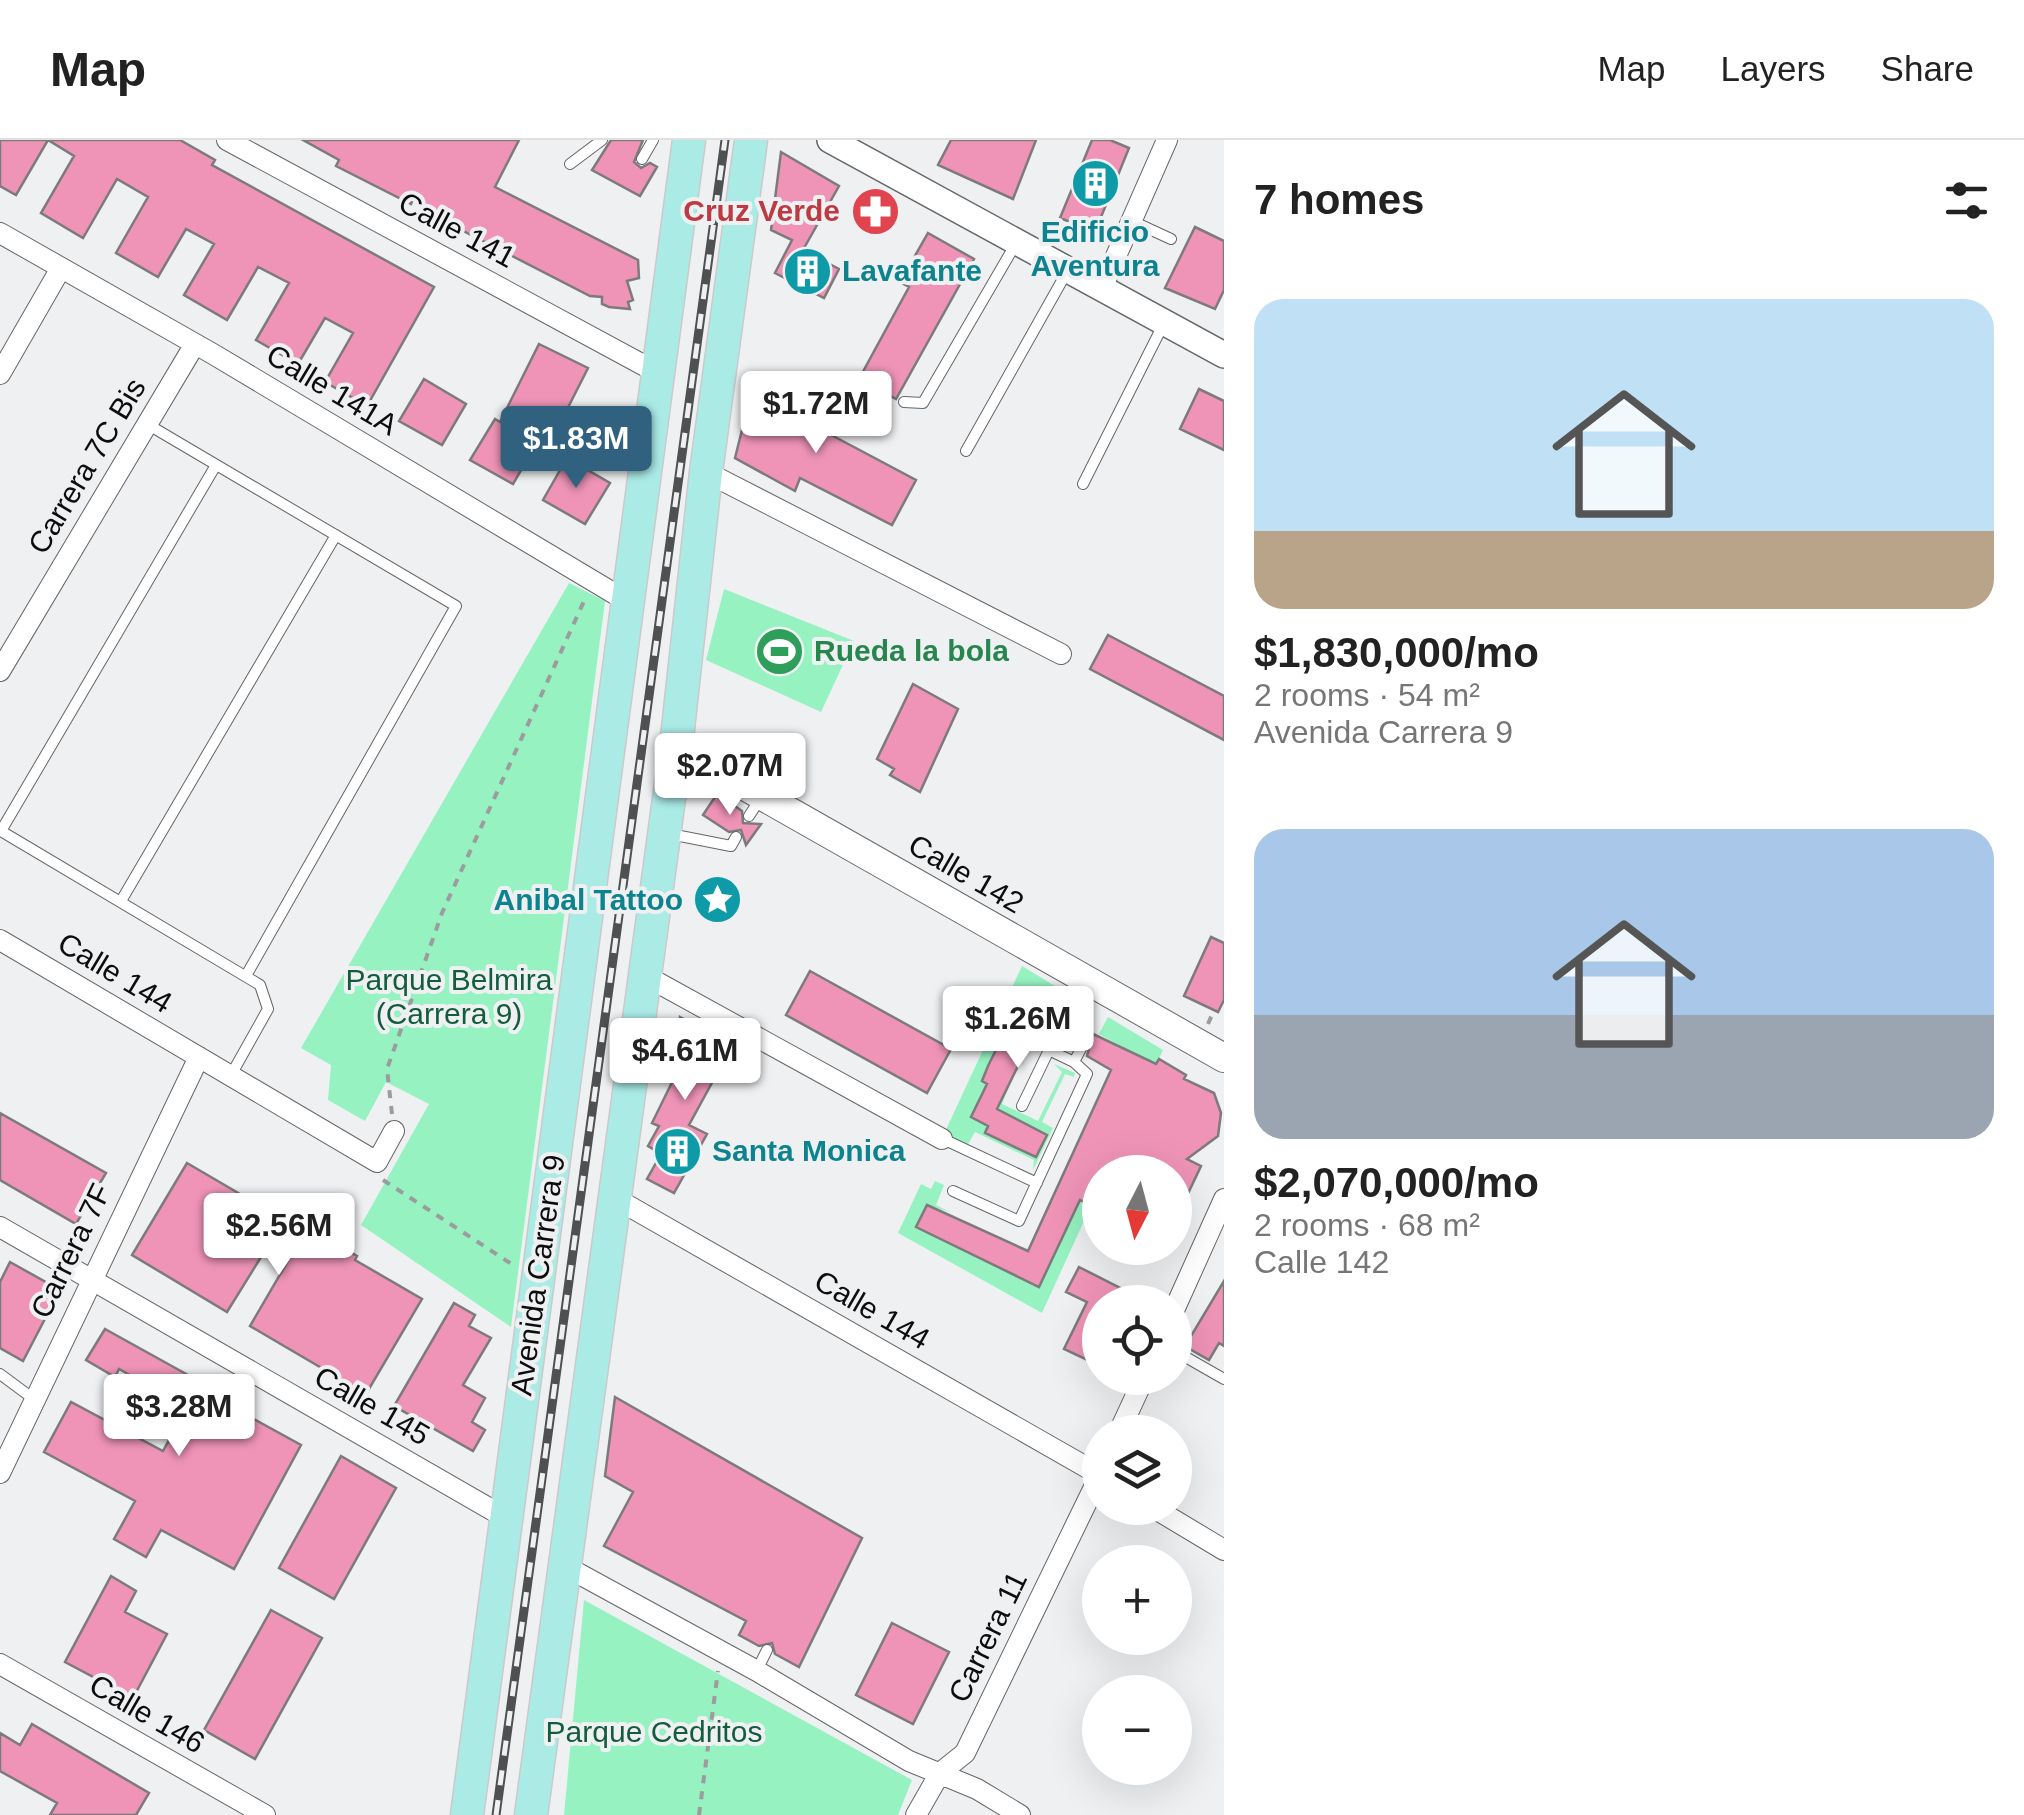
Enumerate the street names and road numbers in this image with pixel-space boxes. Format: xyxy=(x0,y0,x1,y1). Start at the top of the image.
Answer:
street label: Calle 141 xyxy=(394,185,521,274)
street label: Calle 141A xyxy=(261,338,404,442)
street label: Carrera 7C Bis xyxy=(21,372,152,559)
street label: Calle 142 xyxy=(903,828,1029,920)
street label: Calle 144 xyxy=(52,926,178,1019)
street label: Avenida Carrera 9 xyxy=(504,1152,571,1398)
street label: Carrera 7F xyxy=(24,1178,117,1323)
street label: Calle 144 xyxy=(809,1264,935,1356)
street label: Calle 145 xyxy=(309,1360,435,1452)
street label: Carrera 11 xyxy=(942,1566,1033,1707)
street label: Calle 146 xyxy=(84,1668,210,1760)

